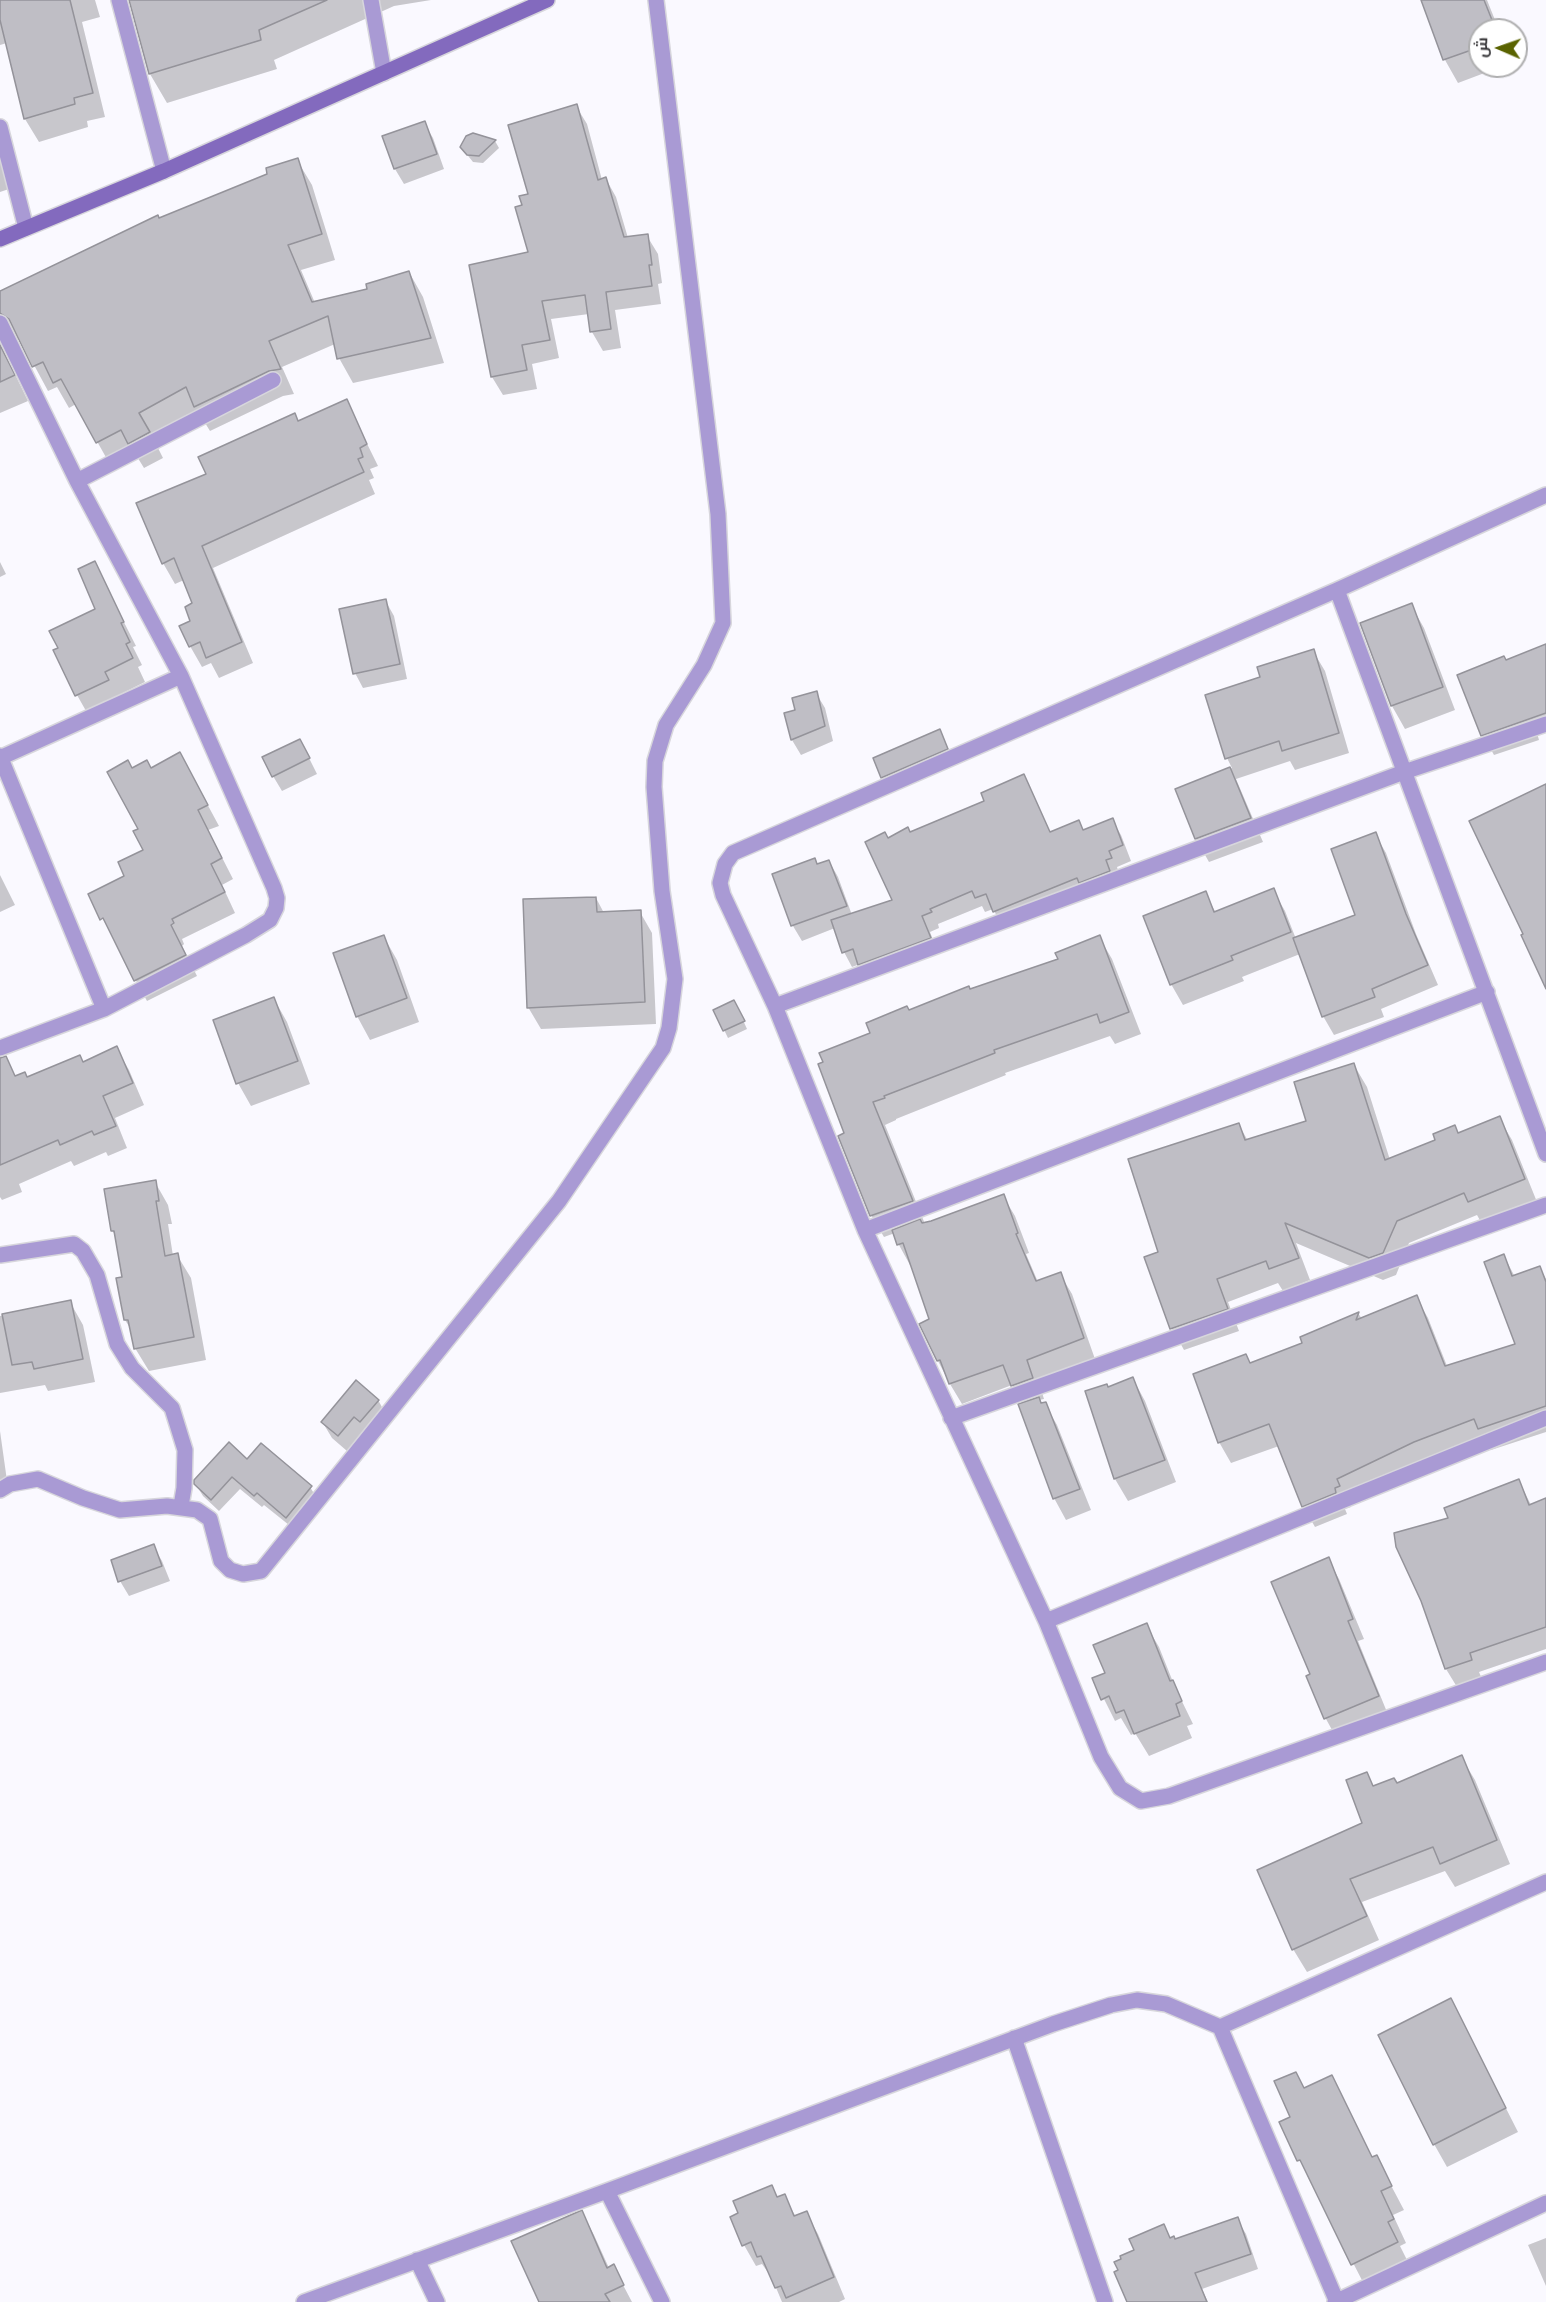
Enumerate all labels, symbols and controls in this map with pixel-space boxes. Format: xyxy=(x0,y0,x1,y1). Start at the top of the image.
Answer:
north arrow xyxy=(1468,18,1528,78)
text: ش xyxy=(1470,37,1493,58)

